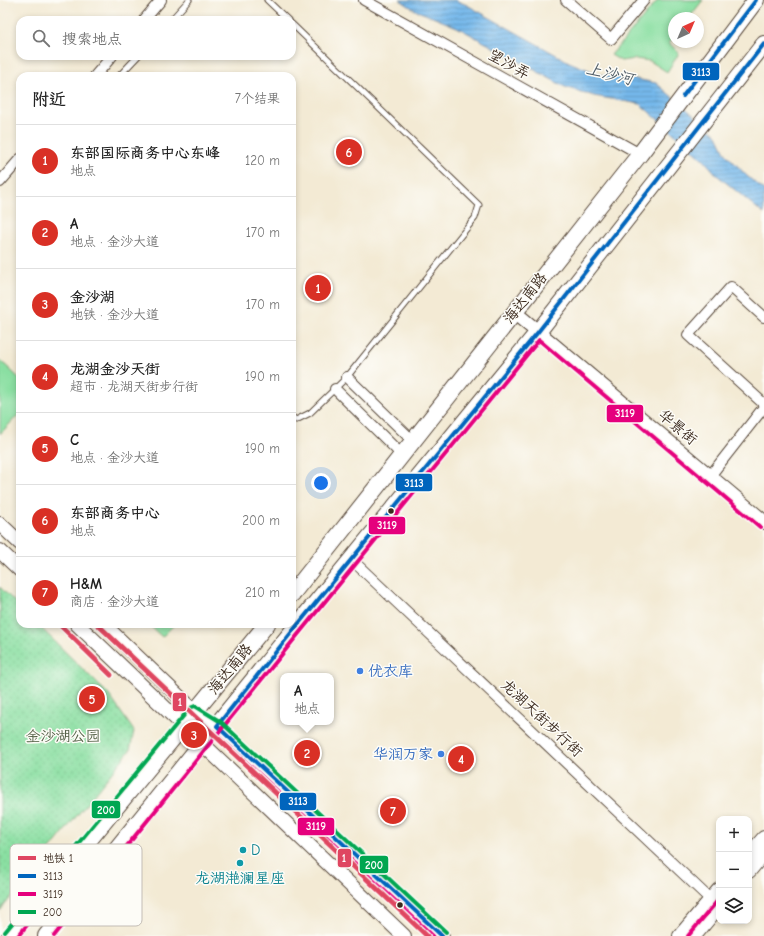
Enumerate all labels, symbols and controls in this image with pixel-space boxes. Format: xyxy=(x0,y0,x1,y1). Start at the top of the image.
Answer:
north arrow xyxy=(668,12,704,48)
search box xyxy=(16,16,296,60)
icon: search xyxy=(30,27,52,49)
text: 搜索地点 xyxy=(62,30,122,48)
street label: 望沙弄 xyxy=(485,45,533,83)
water label: 上沙河 xyxy=(584,59,638,89)
line badge: 3113 xyxy=(682,62,720,81)
text: 3113 xyxy=(691,66,711,79)
text: 附近 xyxy=(32,90,66,109)
text: 7个结果 xyxy=(235,91,280,106)
pin: 6 xyxy=(336,137,362,167)
text: 东部国际商务中心东峰 xyxy=(70,144,220,162)
text: 1 xyxy=(42,153,48,168)
text: 120 m xyxy=(245,153,280,168)
text: 地点 xyxy=(70,163,96,178)
text: A xyxy=(70,215,78,233)
text: 2 xyxy=(42,225,48,240)
text: 170 m xyxy=(246,225,280,240)
text: 地点 · 金沙大道 xyxy=(70,234,159,249)
street label: 海达南路 xyxy=(499,269,551,327)
pin: 1 xyxy=(305,273,331,303)
text: 金沙湖 xyxy=(70,288,115,306)
text: 3 xyxy=(42,297,48,312)
text: 170 m xyxy=(246,297,280,312)
text: 地铁 · 金沙大道 xyxy=(70,307,159,322)
text: 龙湖金沙天街 xyxy=(70,360,160,378)
text: 4 xyxy=(42,369,48,384)
text: 190 m xyxy=(245,369,280,384)
text: 超市 · 龙湖天街步行街 xyxy=(70,379,198,394)
line badge: 3119 xyxy=(606,404,644,423)
street label: 华景街 xyxy=(655,406,701,448)
text: 3119 xyxy=(615,407,635,420)
text: C xyxy=(70,431,79,449)
text: 5 xyxy=(42,441,48,456)
text: 190 m xyxy=(245,441,280,456)
text: 地点 · 金沙大道 xyxy=(70,450,159,465)
your location xyxy=(311,473,331,493)
line badge: 3113 xyxy=(395,473,433,492)
text: 3113 xyxy=(404,477,424,490)
text: 东部商务中心 xyxy=(70,504,160,522)
unlabelled marker xyxy=(386,506,396,516)
text: 6 xyxy=(42,513,48,528)
text: 200 m xyxy=(242,513,280,528)
line badge: 3119 xyxy=(368,516,406,535)
text: 3119 xyxy=(377,519,397,532)
text: 地点 xyxy=(70,523,96,538)
text: H&M xyxy=(70,575,102,593)
text: 7 xyxy=(42,585,48,600)
text: 210 m xyxy=(245,585,280,600)
text: 商店 · 金沙大道 xyxy=(70,594,159,609)
street label: 海达南路 xyxy=(204,640,256,698)
place label: 优衣库 xyxy=(368,662,413,680)
marker: 优衣库 xyxy=(355,666,365,676)
popup xyxy=(280,673,334,725)
street label: 龙湖天街步行街 xyxy=(497,676,587,760)
text: A xyxy=(294,682,302,700)
pin: 5 xyxy=(79,684,105,714)
line badge: 1 xyxy=(172,692,187,712)
text: 1 xyxy=(178,696,182,709)
text: 地点 xyxy=(294,701,320,716)
pin: 3 xyxy=(181,720,207,750)
park label: 金沙湖公园 xyxy=(25,727,101,745)
pin: 2 xyxy=(294,738,320,768)
pin: 4 xyxy=(448,744,474,774)
place label: 华润万家 xyxy=(373,745,433,763)
marker: 华润万家 xyxy=(436,749,446,759)
line badge: 3113 xyxy=(279,792,317,811)
text: 3113 xyxy=(288,795,308,808)
pin: 7 xyxy=(380,796,406,826)
line badge: 200 xyxy=(91,800,121,819)
text: 200 xyxy=(97,804,115,817)
map controls xyxy=(716,816,752,924)
button: + xyxy=(716,816,752,852)
line badge: 3119 xyxy=(297,817,335,836)
text: 3119 xyxy=(306,820,326,833)
place label: D xyxy=(251,841,260,859)
legend xyxy=(10,844,142,926)
marker: D xyxy=(238,845,248,855)
line badge: 1 xyxy=(337,848,352,868)
text: 地铁 1 xyxy=(43,852,73,865)
text: 1 xyxy=(342,852,346,865)
button: − xyxy=(716,852,752,888)
line badge: 200 xyxy=(359,855,389,874)
marker: 龙湖滟澜星座 xyxy=(235,858,245,868)
text: 200 xyxy=(365,859,383,872)
place label: 龙湖滟澜星座 xyxy=(195,869,285,887)
text: 3113 xyxy=(43,870,63,883)
text: 3119 xyxy=(43,888,63,901)
button: layers xyxy=(716,888,752,924)
unlabelled marker xyxy=(395,900,405,910)
text: 200 xyxy=(43,906,62,919)

